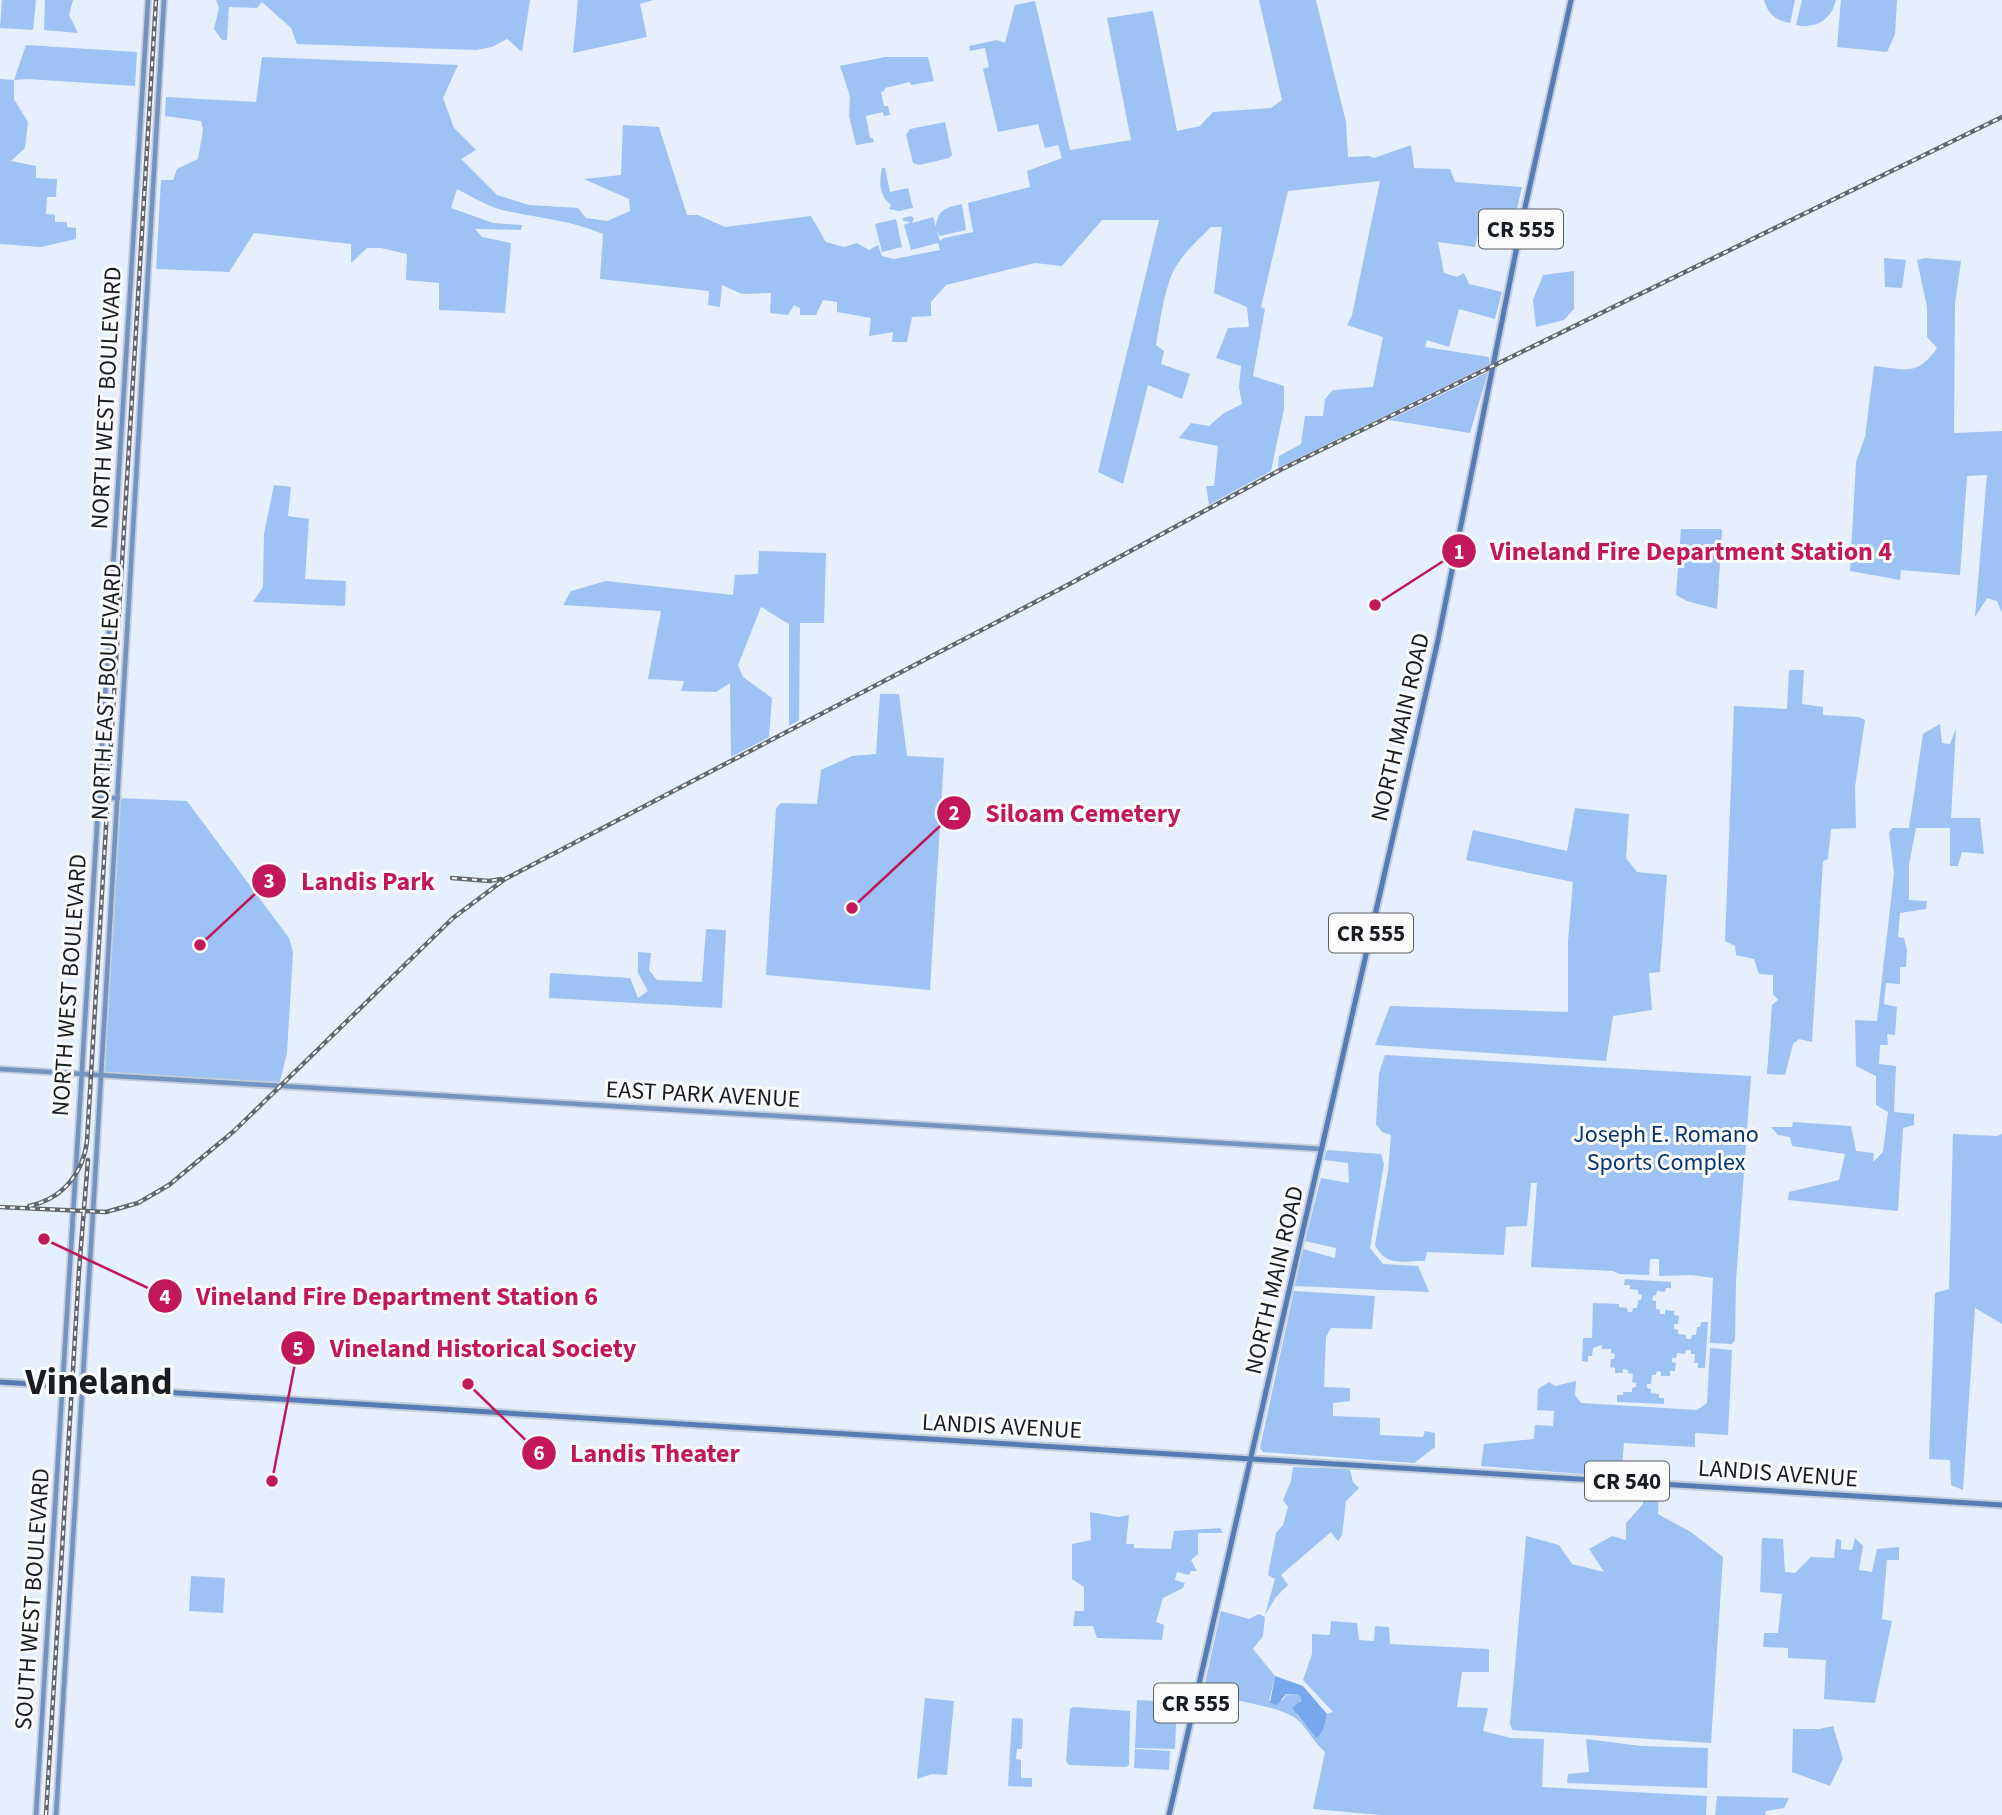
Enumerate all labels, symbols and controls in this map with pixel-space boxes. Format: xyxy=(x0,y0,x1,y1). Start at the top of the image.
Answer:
road number: CR 555 xyxy=(1479,210,1563,248)
street label: NORTH WEST BOULEVARD xyxy=(82,266,131,530)
callout: Vineland Fire Department Station 4 xyxy=(1442,528,1906,575)
text: Vineland Fire Department Station 4 xyxy=(1489,533,1892,570)
text: 1 xyxy=(1453,537,1465,567)
street label: NORTH EAST BOULEVARD xyxy=(82,563,131,821)
street label: NORTH MAIN ROAD xyxy=(1362,629,1439,825)
callout: Siloam Cemetery xyxy=(936,790,1195,837)
text: Siloam Cemetery xyxy=(985,795,1181,832)
text: 2 xyxy=(948,798,960,828)
street label: NORTH WEST BOULEVARD xyxy=(43,853,96,1117)
callout: Landis Park xyxy=(252,858,449,905)
text: Landis Park xyxy=(301,863,436,900)
text: 3 xyxy=(263,866,275,896)
road number: CR 555 xyxy=(1329,914,1413,952)
street label: EAST PARK AVENUE xyxy=(605,1072,801,1117)
park label: Joseph E. Romano Sports Complex xyxy=(1573,1117,1759,1180)
street label: NORTH MAIN ROAD xyxy=(1236,1182,1313,1378)
callout: Vineland Fire Department Station 6 xyxy=(147,1273,612,1320)
text: Vineland Fire Department Station 6 xyxy=(195,1278,598,1315)
text: 4 xyxy=(159,1282,171,1312)
callout: Vineland Historical Society xyxy=(280,1325,650,1372)
text: Vineland Historical Society xyxy=(329,1330,637,1367)
text: 5 xyxy=(292,1334,304,1364)
district label: Vineland xyxy=(24,1355,173,1409)
street label: LANDIS AVENUE xyxy=(921,1405,1083,1448)
callout: Landis Theater xyxy=(521,1429,754,1476)
text: Landis Theater xyxy=(570,1435,741,1472)
text: 6 xyxy=(533,1438,545,1468)
street label: LANDIS AVENUE xyxy=(1697,1450,1859,1497)
road number: CR 540 xyxy=(1585,1462,1669,1500)
street label: SOUTH WEST BOULEVARD xyxy=(6,1467,59,1731)
road number: CR 555 xyxy=(1154,1684,1238,1722)

